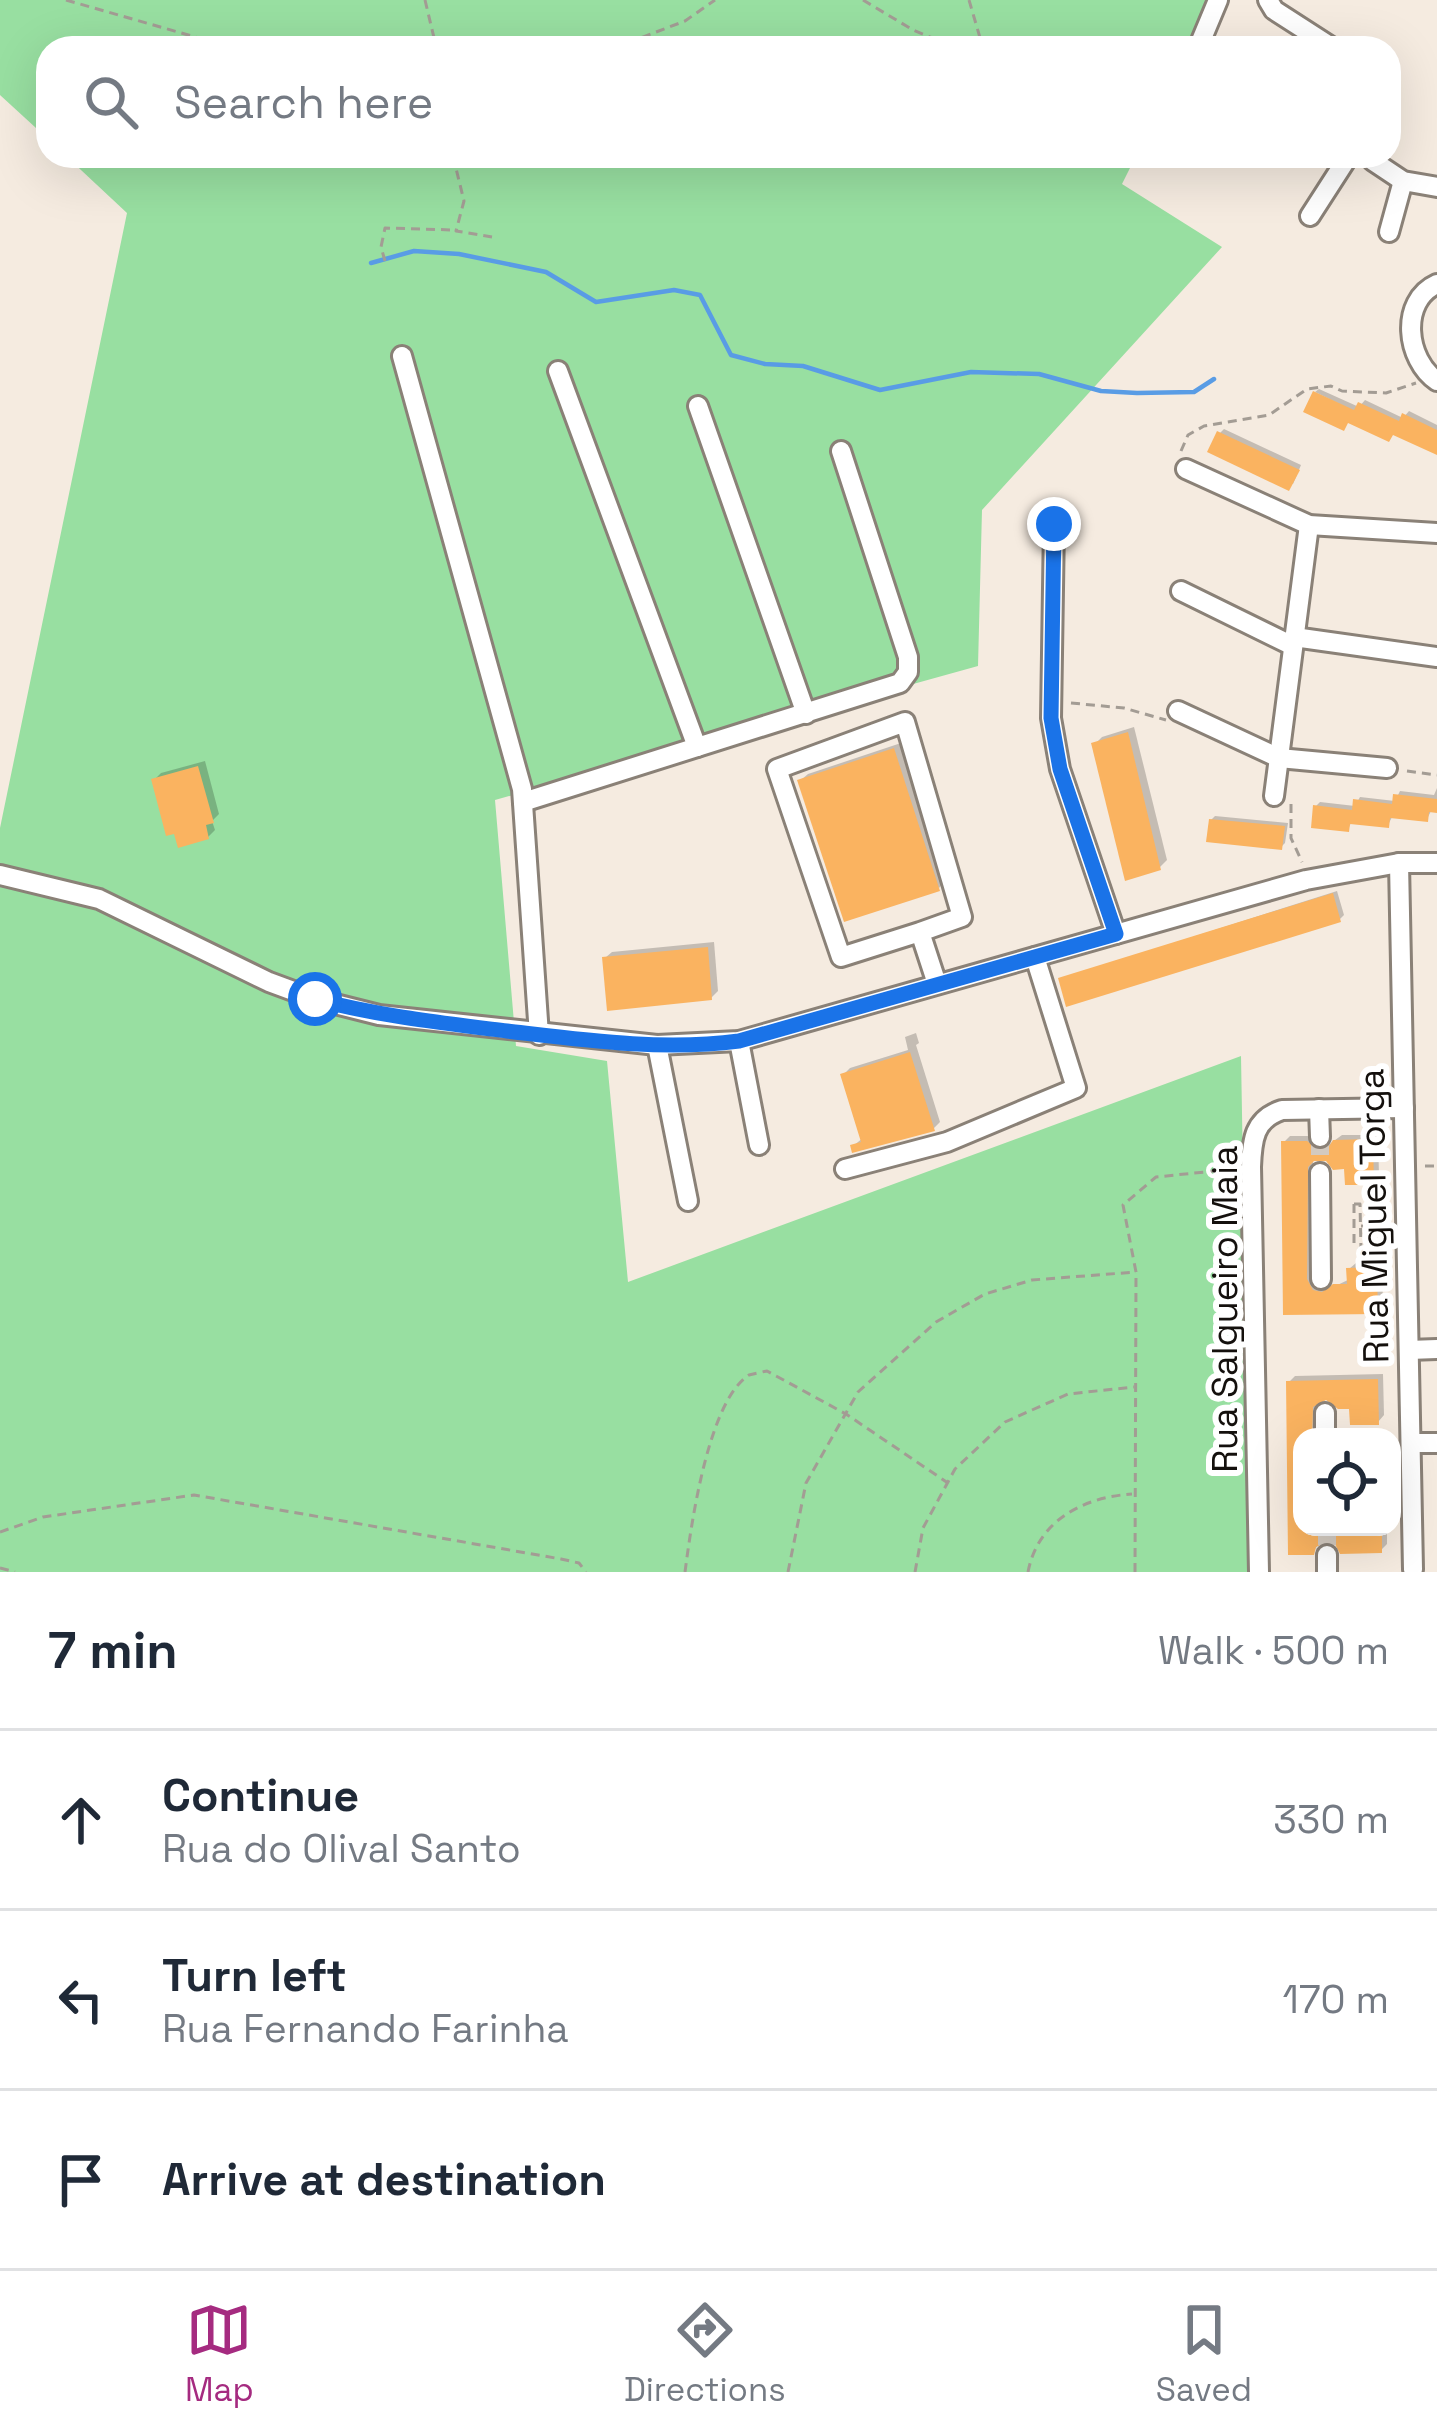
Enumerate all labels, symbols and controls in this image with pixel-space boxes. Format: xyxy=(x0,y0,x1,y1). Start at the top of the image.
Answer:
search box xyxy=(36,36,1401,168)
icon: search xyxy=(78,69,144,135)
text: Search here xyxy=(174,74,433,131)
route end xyxy=(1027,497,1081,551)
route start xyxy=(288,972,342,1026)
street label: Rua Miguel Torga xyxy=(1348,1068,1400,1364)
street label: Rua Salgueiro Maia xyxy=(1202,1145,1248,1473)
map controls xyxy=(1293,1428,1401,1536)
button: locate xyxy=(1293,1428,1401,1536)
text: 7 min xyxy=(48,1618,178,1683)
text: Walk · 500 m xyxy=(1158,1626,1389,1675)
text: Continue xyxy=(162,1767,359,1824)
icon: ahead xyxy=(48,1787,114,1853)
text: 330 m xyxy=(1273,1795,1389,1844)
text: Rua do Olival Santo xyxy=(162,1824,521,1873)
text: Turn left xyxy=(162,1947,347,2004)
icon: left xyxy=(48,1967,114,2033)
text: 170 m xyxy=(1282,1975,1389,2024)
text: Rua Fernando Farinha xyxy=(162,2004,569,2053)
icon: arrive xyxy=(48,2147,114,2213)
text: Arrive at destination xyxy=(162,2151,606,2208)
tab: Map xyxy=(185,2297,254,2411)
tab: Directions xyxy=(624,2297,786,2411)
tab: Saved xyxy=(1156,2297,1252,2411)

